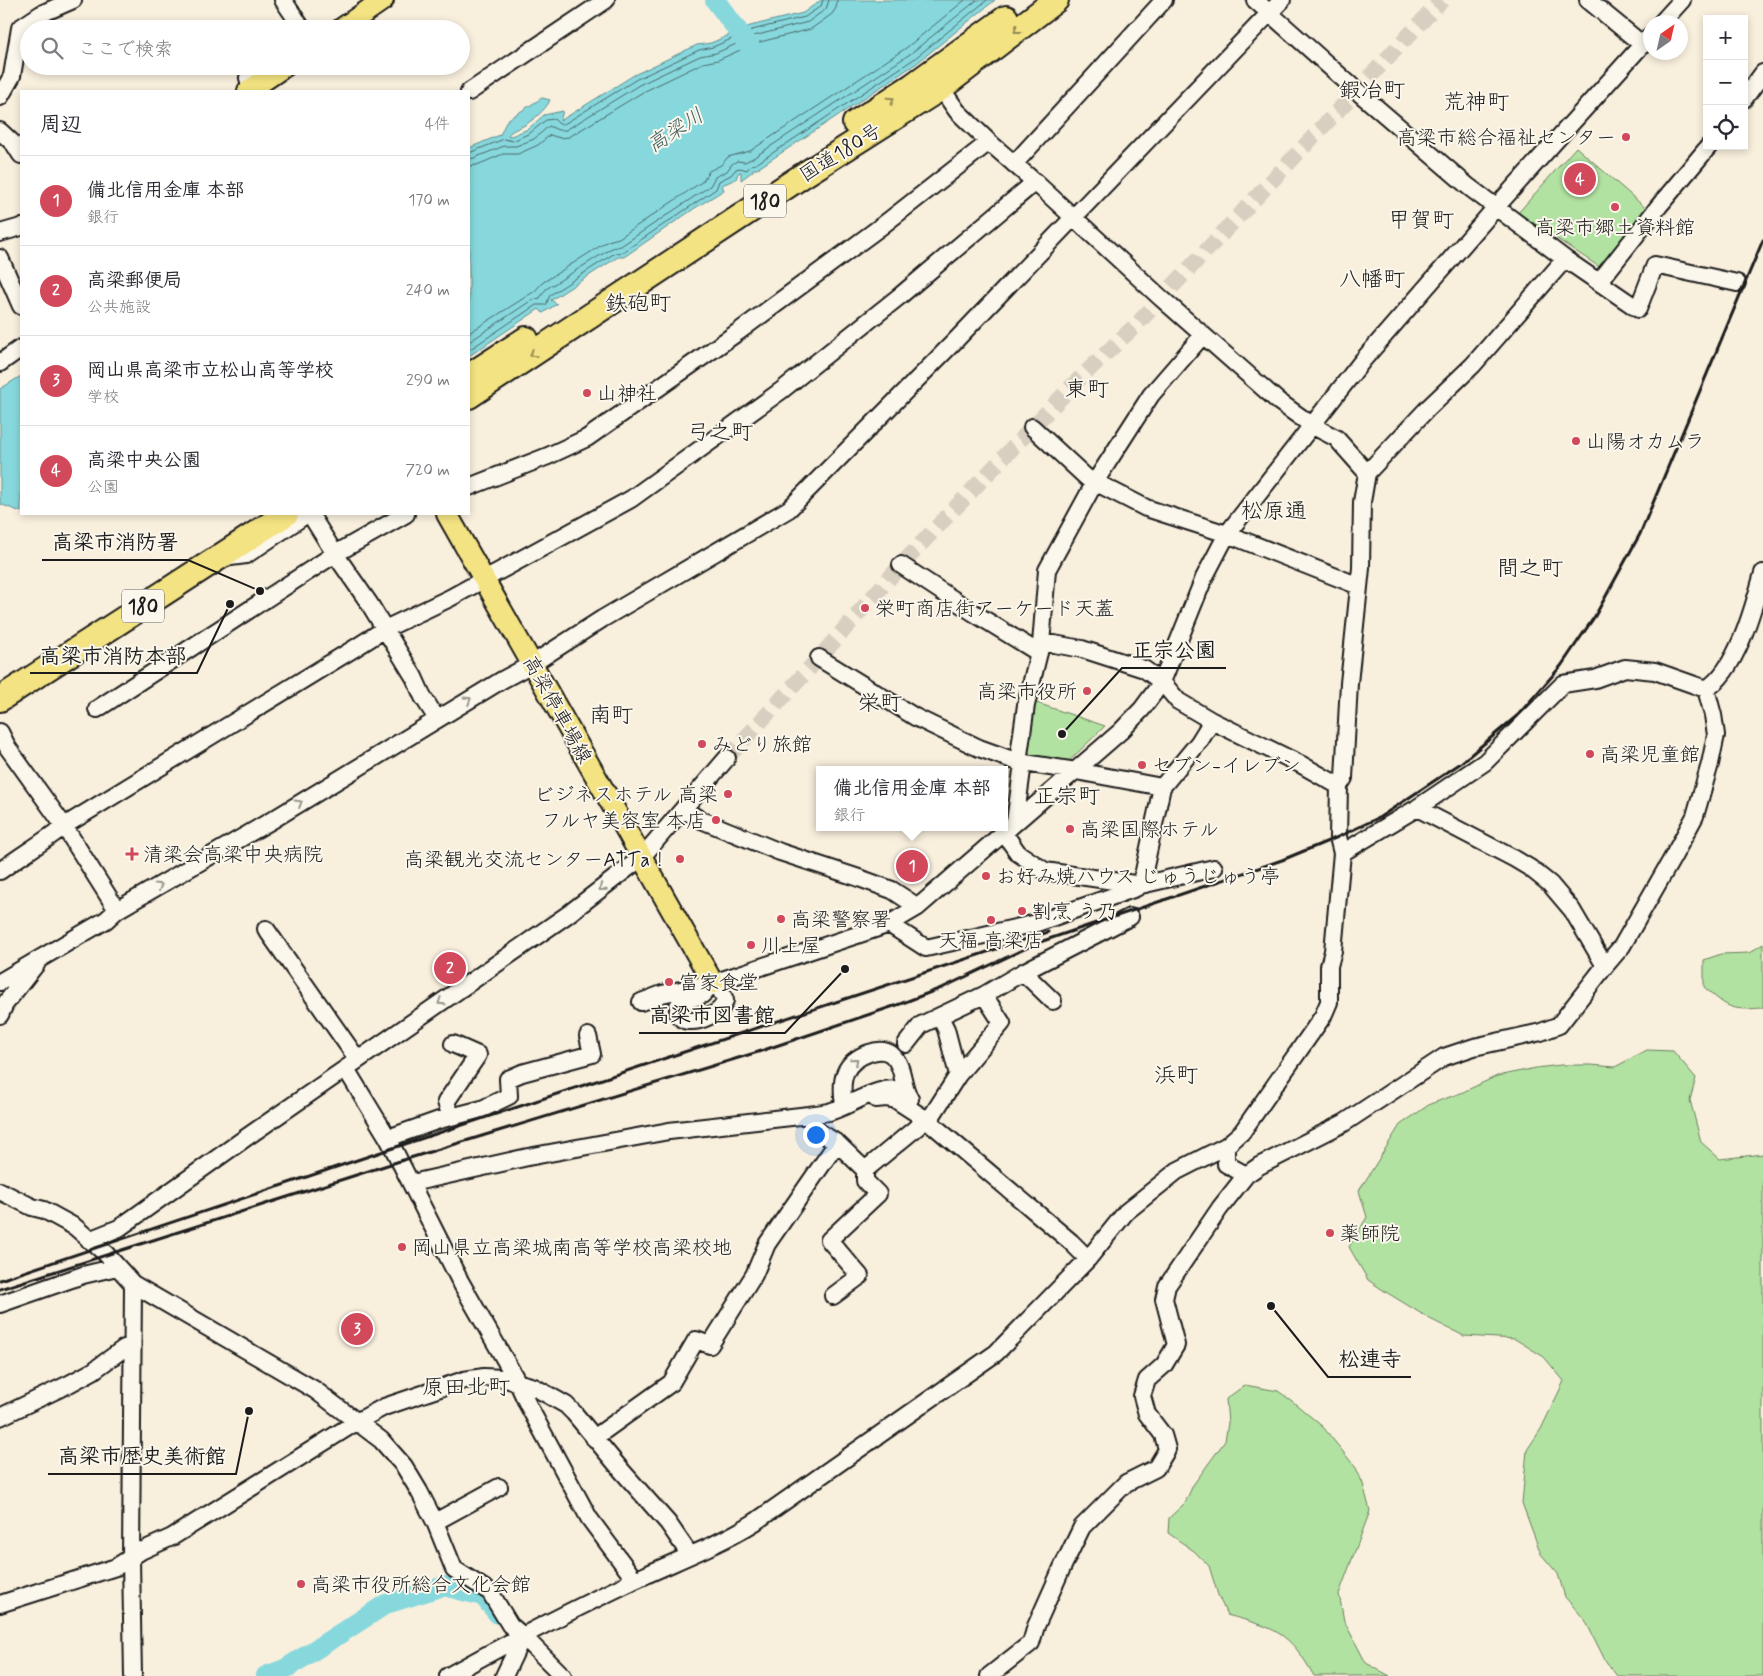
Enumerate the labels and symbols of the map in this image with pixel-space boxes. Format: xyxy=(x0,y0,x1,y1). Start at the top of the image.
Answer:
north arrow xyxy=(1643,15,1688,60)
one-way arrow xyxy=(1014,24,1023,32)
district label: 鍜冶町 xyxy=(1339,77,1405,105)
district label: 荒神町 xyxy=(1443,89,1509,117)
one-way arrow xyxy=(885,97,894,107)
water label: 高梁川 xyxy=(642,102,710,160)
street label: 国道180号 xyxy=(795,117,887,189)
place label: 高梁市総合福祉センター xyxy=(1397,125,1616,152)
marker: 高梁市総合福祉センター xyxy=(1620,131,1632,143)
pin: 4 xyxy=(1564,160,1596,198)
road number: 180 xyxy=(744,185,786,218)
marker: 高梁市郷土資料館 xyxy=(1609,201,1621,213)
district label: 甲賀町 xyxy=(1388,207,1454,235)
place label: 高梁市郷土資料館 xyxy=(1535,215,1695,242)
district label: 八幡町 xyxy=(1339,266,1405,294)
district label: 鉄砲町 xyxy=(605,290,671,318)
one-way arrow xyxy=(530,347,539,357)
district label: 東町 xyxy=(1065,376,1109,404)
place label: 山神社 xyxy=(597,381,657,408)
marker: 山神社 xyxy=(581,387,593,399)
district label: 弓之町 xyxy=(687,419,753,447)
place label: 山陽オカムラ xyxy=(1586,429,1705,456)
marker: 山陽オカムラ xyxy=(1570,435,1582,447)
district label: 松原通 xyxy=(1241,498,1307,526)
callout: 高梁市消防署 xyxy=(42,524,188,560)
text: 高梁市消防署 xyxy=(52,529,178,557)
district label: 間之町 xyxy=(1497,555,1563,583)
road number: 180 xyxy=(122,590,164,622)
place label: 栄町商店街アーケード天蓋 xyxy=(875,596,1114,623)
marker: 栄町商店街アーケード天蓋 xyxy=(859,602,871,614)
callout: 正宗公園 xyxy=(1122,632,1226,668)
callout: 高梁市消防本部 xyxy=(30,637,197,673)
text: 正宗公園 xyxy=(1132,637,1216,665)
text: 高梁市消防本部 xyxy=(40,643,187,671)
street label: 高梁停車場線 xyxy=(516,651,598,769)
place label: 高梁市役所 xyxy=(977,679,1077,706)
marker: 高梁市役所 xyxy=(1081,685,1093,697)
district label: 栄町 xyxy=(858,690,902,718)
one-way arrow xyxy=(462,697,471,707)
district label: 南町 xyxy=(589,702,633,730)
place label: みどり旅館 xyxy=(712,732,812,759)
marker: みどり旅館 xyxy=(696,738,708,750)
place label: 高梁児童館 xyxy=(1600,742,1700,769)
marker: 高梁児童館 xyxy=(1584,748,1596,760)
place label: セブン-イレブン xyxy=(1152,753,1301,780)
marker: セブン-イレブン xyxy=(1136,759,1148,771)
place label: ビジネスホテル 高梁 xyxy=(534,782,718,809)
district label: 正宗町 xyxy=(1034,783,1100,811)
marker: ビジネスホテル 高梁 xyxy=(722,788,734,800)
one-way arrow xyxy=(294,800,303,810)
place label: フルヤ美容室 本店 xyxy=(541,808,706,835)
marker: フルヤ美容室 本店 xyxy=(710,814,722,826)
place label: 高梁国際ホテル xyxy=(1080,817,1219,844)
marker: 高梁国際ホテル xyxy=(1064,823,1076,835)
place label: 清梁会高梁中央病院 xyxy=(143,842,323,869)
marker: 清梁会高梁中央病院 xyxy=(125,847,139,861)
place label: 高梁観光交流センターATTa！ xyxy=(404,847,670,874)
pin: 1 xyxy=(896,847,928,885)
marker: 高梁観光交流センターATTa！ xyxy=(674,853,686,865)
place label: お好み焼ハウス じゅうじゅう亭 xyxy=(996,864,1280,891)
marker: お好み焼ハウス じゅうじゅう亭 xyxy=(980,870,992,882)
one-way arrow xyxy=(154,882,163,892)
one-way arrow xyxy=(599,882,608,891)
place label: 割烹 う乃 xyxy=(1032,899,1117,926)
marker: 割烹 う乃 xyxy=(1016,905,1028,917)
place label: 高梁警察署 xyxy=(791,907,891,934)
marker: 高梁警察署 xyxy=(775,913,787,925)
marker: 天福 高梁店 xyxy=(985,914,997,926)
place label: 天福 高梁店 xyxy=(938,928,1044,955)
place label: 川上屋 xyxy=(761,933,821,960)
marker: 川上屋 xyxy=(745,939,757,951)
pin: 2 xyxy=(434,949,466,987)
place label: 富家食堂 xyxy=(679,970,759,997)
marker: 富家食堂 xyxy=(663,976,675,988)
one-way arrow xyxy=(437,996,447,1005)
callout: 高梁市図書館 xyxy=(639,997,785,1033)
text: 高梁市図書館 xyxy=(649,1002,775,1030)
one-way arrow xyxy=(849,1058,858,1067)
district label: 浜町 xyxy=(1154,1062,1198,1090)
your location xyxy=(803,1122,829,1148)
place label: 薬師院 xyxy=(1340,1221,1400,1248)
marker: 薬師院 xyxy=(1324,1227,1336,1239)
place label: 岡山県立高梁城南高等学校高梁校地 xyxy=(412,1235,732,1262)
marker: 岡山県立高梁城南高等学校高梁校地 xyxy=(396,1241,408,1253)
pin: 3 xyxy=(341,1310,373,1348)
callout: 松連寺 xyxy=(1328,1341,1411,1377)
text: 松連寺 xyxy=(1339,1346,1402,1374)
district label: 原田北町 xyxy=(422,1374,510,1402)
callout: 高梁市歴史美術館 xyxy=(48,1438,236,1474)
text: 高梁市歴史美術館 xyxy=(58,1443,226,1471)
place label: 高梁市役所総合文化会館 xyxy=(311,1572,531,1599)
marker: 高梁市役所総合文化会館 xyxy=(295,1578,307,1590)

